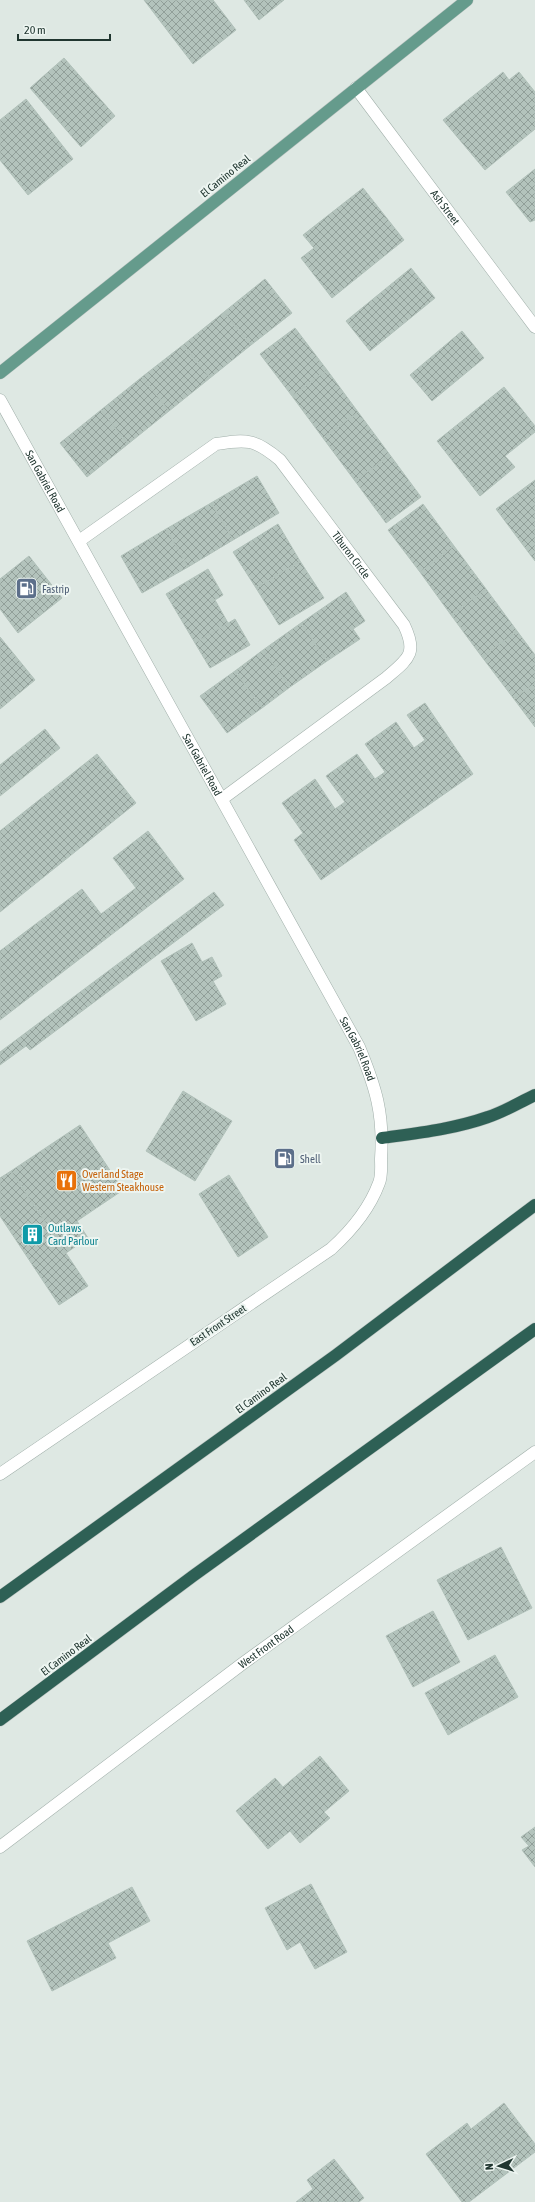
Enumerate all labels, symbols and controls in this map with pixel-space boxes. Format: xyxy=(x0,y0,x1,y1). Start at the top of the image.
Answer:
scale bar xyxy=(18,16,110,42)
text: 20 m xyxy=(24,23,46,37)
street label: El Camino Real xyxy=(198,152,252,200)
street label: Ash Street xyxy=(428,188,462,227)
street label: San Gabriel Road xyxy=(23,448,67,514)
street label: Tiburon Circle xyxy=(330,529,373,581)
fuel station icon: Fastrip xyxy=(14,576,40,602)
place label: Fastrip xyxy=(42,583,69,595)
street label: San Gabriel Road xyxy=(180,732,224,798)
street label: San Gabriel Road xyxy=(338,1015,377,1082)
fuel station icon: Shell xyxy=(272,1146,298,1172)
place label: Shell xyxy=(300,1153,321,1165)
restaurant icon: Overland Stage Western Steakhouse xyxy=(54,1167,80,1193)
place label: Overland Stage Western Steakhouse xyxy=(82,1168,164,1193)
building icon: Outlaws Card Parlour xyxy=(20,1221,46,1247)
place label: Outlaws Card Parlour xyxy=(48,1222,99,1247)
street label: East Front Street xyxy=(188,1302,248,1348)
street label: El Camino Real xyxy=(233,1370,289,1416)
street label: West Front Road xyxy=(236,1623,296,1671)
street label: El Camino Real xyxy=(38,1632,94,1678)
north arrow xyxy=(479,2146,519,2186)
text: N xyxy=(483,2163,495,2170)

